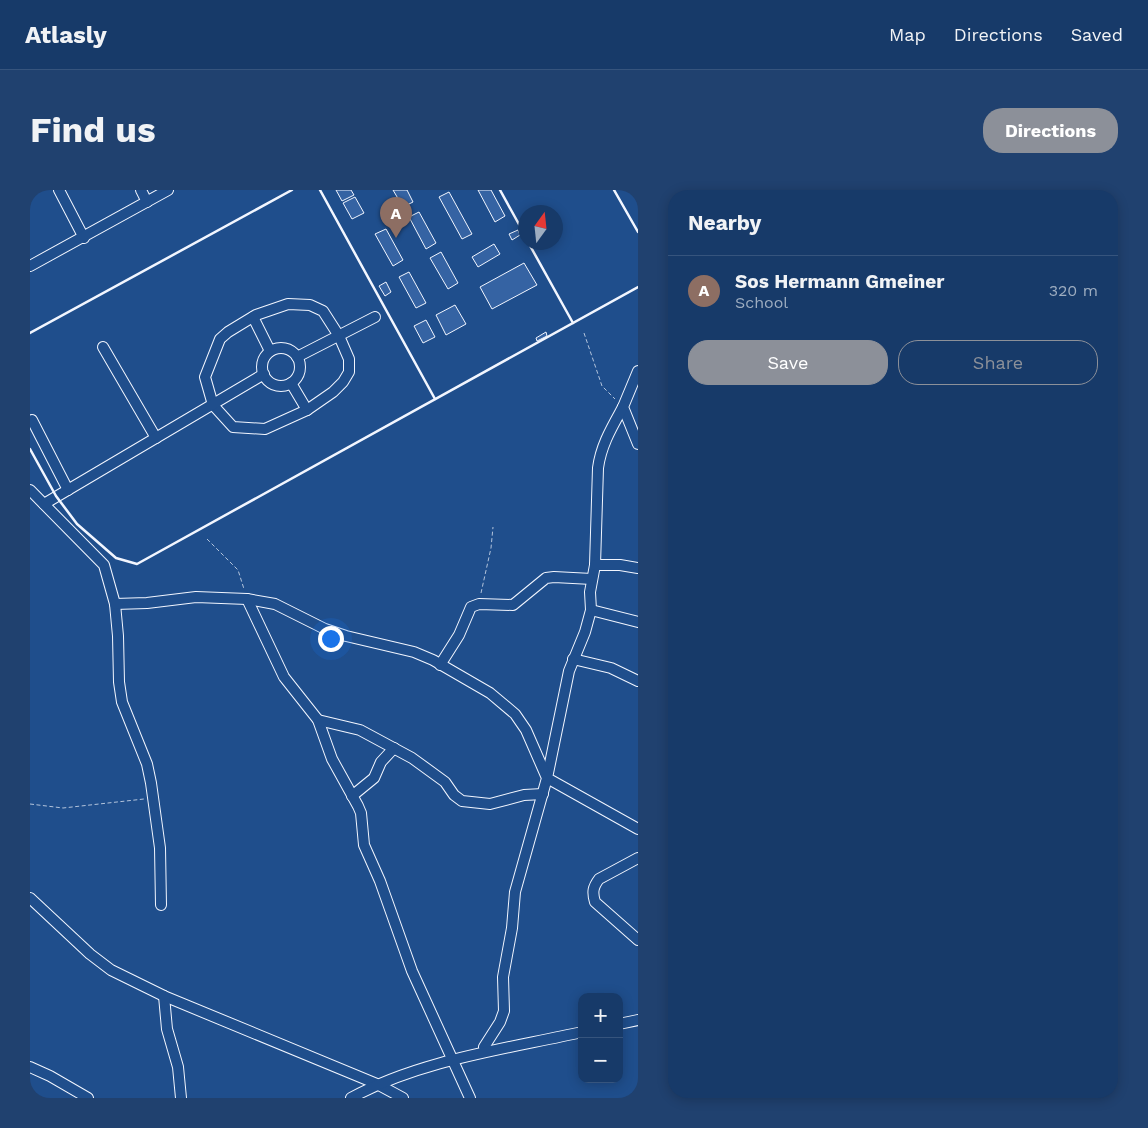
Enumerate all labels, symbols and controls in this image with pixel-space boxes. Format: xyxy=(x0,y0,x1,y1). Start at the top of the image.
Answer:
text: Atlasly xyxy=(25,21,107,49)
text: Map xyxy=(889,24,926,45)
text: Directions xyxy=(954,24,1043,45)
text: Saved xyxy=(1071,24,1123,45)
button: Directions xyxy=(983,108,1118,153)
text: Find us xyxy=(30,109,156,151)
pin: A xyxy=(380,197,412,238)
north arrow xyxy=(518,205,563,250)
text: Nearby xyxy=(688,210,761,235)
text: Sos Hermann Gmeiner xyxy=(735,270,944,293)
text: A xyxy=(699,281,709,300)
text: 320 m xyxy=(1049,281,1098,300)
text: School xyxy=(735,293,788,312)
button: Save xyxy=(688,340,888,385)
button: Share xyxy=(898,340,1098,385)
your location xyxy=(318,626,344,652)
map controls xyxy=(578,993,623,1083)
button: + xyxy=(578,993,623,1038)
button: − xyxy=(578,1038,623,1083)

